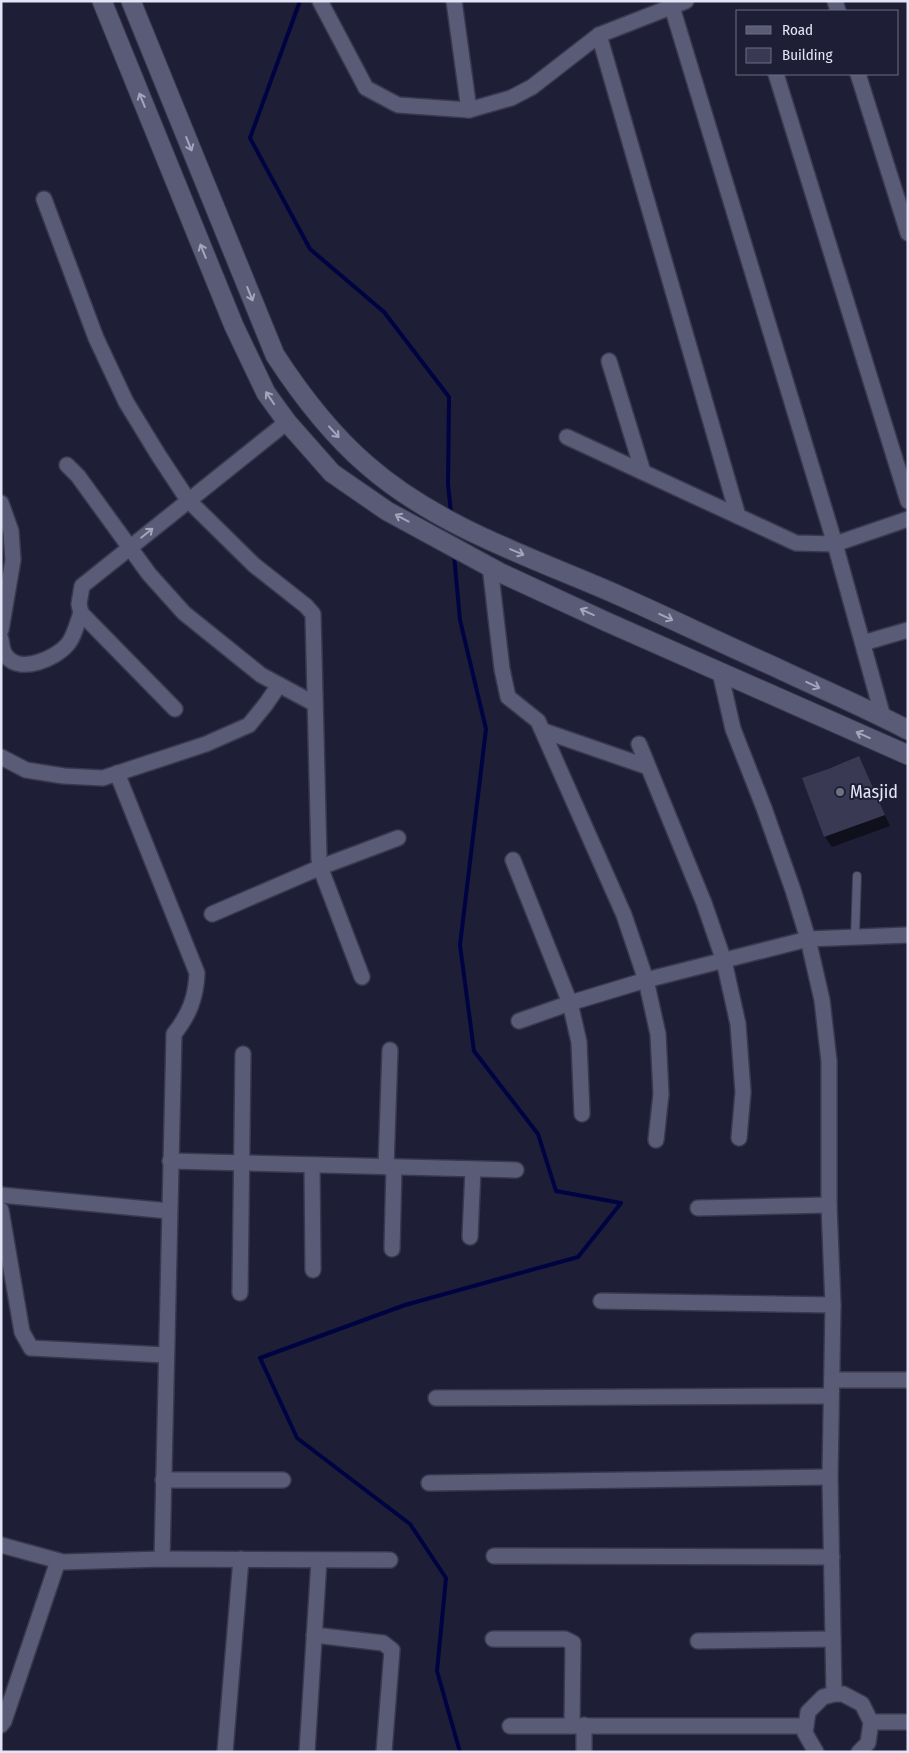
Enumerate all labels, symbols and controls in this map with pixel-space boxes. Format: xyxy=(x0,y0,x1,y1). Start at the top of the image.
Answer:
legend xyxy=(736,10,899,75)
text: Road xyxy=(782,21,813,39)
text: Building xyxy=(782,46,833,64)
one-way arrow xyxy=(137,93,146,108)
one-way arrow xyxy=(185,135,194,151)
one-way arrow xyxy=(198,244,207,259)
one-way arrow xyxy=(246,286,255,301)
one-way arrow xyxy=(265,392,275,406)
one-way arrow xyxy=(328,425,340,438)
one-way arrow xyxy=(394,513,409,523)
one-way arrow xyxy=(140,528,153,539)
one-way arrow xyxy=(509,548,524,557)
one-way arrow xyxy=(580,607,595,617)
one-way arrow xyxy=(658,613,673,622)
one-way arrow xyxy=(805,681,820,690)
one-way arrow xyxy=(856,730,871,740)
place label: Masjid xyxy=(850,781,898,803)
marker: Masjid xyxy=(834,786,846,798)

